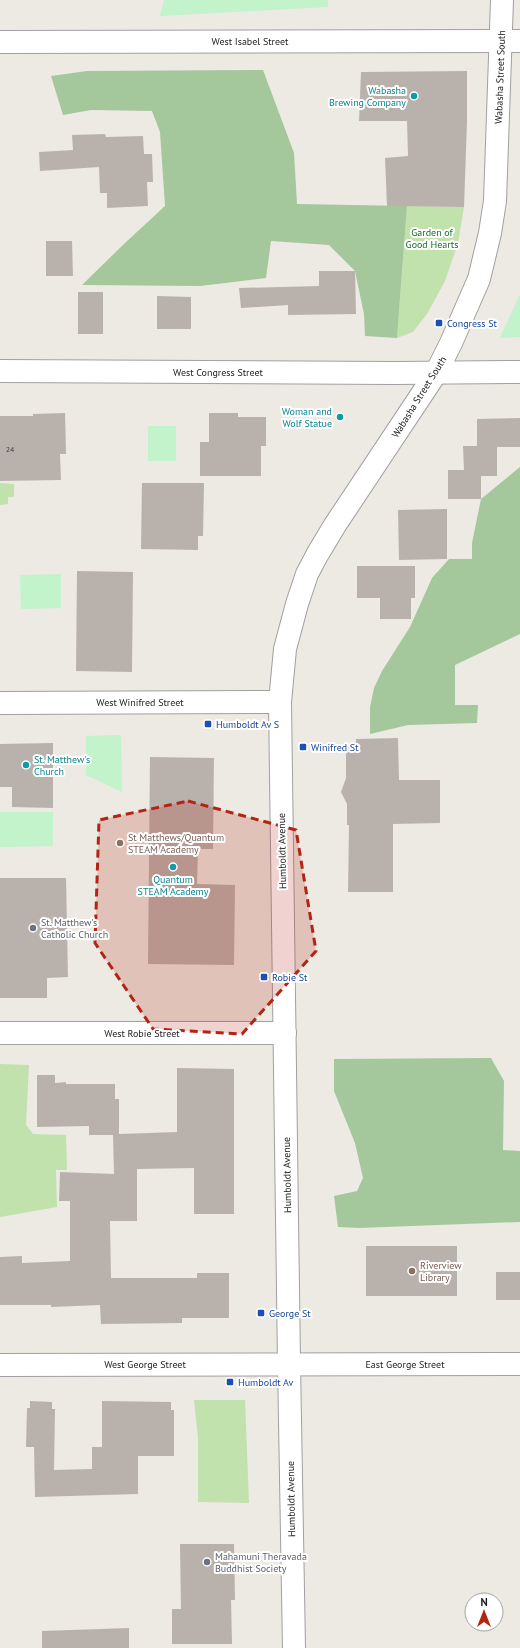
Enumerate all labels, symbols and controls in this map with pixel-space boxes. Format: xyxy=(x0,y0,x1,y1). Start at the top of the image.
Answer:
street label: Wabasha Street South xyxy=(492,30,508,124)
street label: West Isabel Street xyxy=(212,35,289,48)
place label: Wabasha Brewing Company xyxy=(329,84,406,109)
marker: Wabasha Brewing Company xyxy=(409,91,419,101)
park label: Garden of Good Hearts xyxy=(406,226,458,251)
place label: Congress St xyxy=(447,317,497,330)
marker: Congress St xyxy=(434,318,444,328)
street label: Wabasha Street South xyxy=(389,354,449,440)
street label: West Congress Street xyxy=(173,366,264,379)
place label: Woman and Wolf Statue xyxy=(282,405,332,430)
marker: Woman and Wolf Statue xyxy=(335,412,345,422)
house number: 24 xyxy=(6,444,15,454)
street label: West Winifred Street xyxy=(96,696,184,709)
place label: Humboldt Av S xyxy=(216,718,279,731)
marker: Humboldt Av S xyxy=(203,719,213,729)
place label: Winifred St xyxy=(311,741,359,754)
marker: Winifred St xyxy=(298,742,308,752)
place label: St. Matthew's Church xyxy=(34,753,90,778)
marker: St. Matthew's Church xyxy=(21,760,31,770)
street label: Humboldt Avenue xyxy=(275,813,289,889)
place label: St Matthews/Quantum STEAM Academy xyxy=(128,831,224,856)
marker: St Matthews/Quantum STEAM Academy xyxy=(115,838,125,848)
marker: Quantum STEAM Academy xyxy=(168,862,178,872)
place label: Quantum STEAM Academy xyxy=(138,873,209,898)
place label: St. Matthew's Catholic Church xyxy=(41,916,108,941)
marker: St. Matthew's Catholic Church xyxy=(28,923,38,933)
place label: Robie St xyxy=(272,971,308,984)
marker: Robie St xyxy=(259,972,269,982)
street label: West Robie Street xyxy=(104,1027,180,1040)
street label: Humboldt Avenue xyxy=(280,1137,294,1213)
place label: Riverview Library xyxy=(420,1259,462,1284)
marker: Riverview Library xyxy=(407,1266,417,1276)
place label: George St xyxy=(269,1307,311,1320)
marker: George St xyxy=(256,1308,266,1318)
street label: West George Street xyxy=(104,1358,186,1371)
street label: East George Street xyxy=(365,1358,445,1371)
place label: Humboldt Av xyxy=(238,1376,294,1389)
marker: Humboldt Av xyxy=(225,1377,235,1387)
street label: Humboldt Avenue xyxy=(284,1461,298,1537)
place label: Mahamuni Theravada Buddhist Society xyxy=(215,1550,307,1575)
marker: Mahamuni Theravada Buddhist Society xyxy=(202,1557,212,1567)
north arrow xyxy=(464,1592,504,1632)
text: N xyxy=(480,1595,488,1609)

